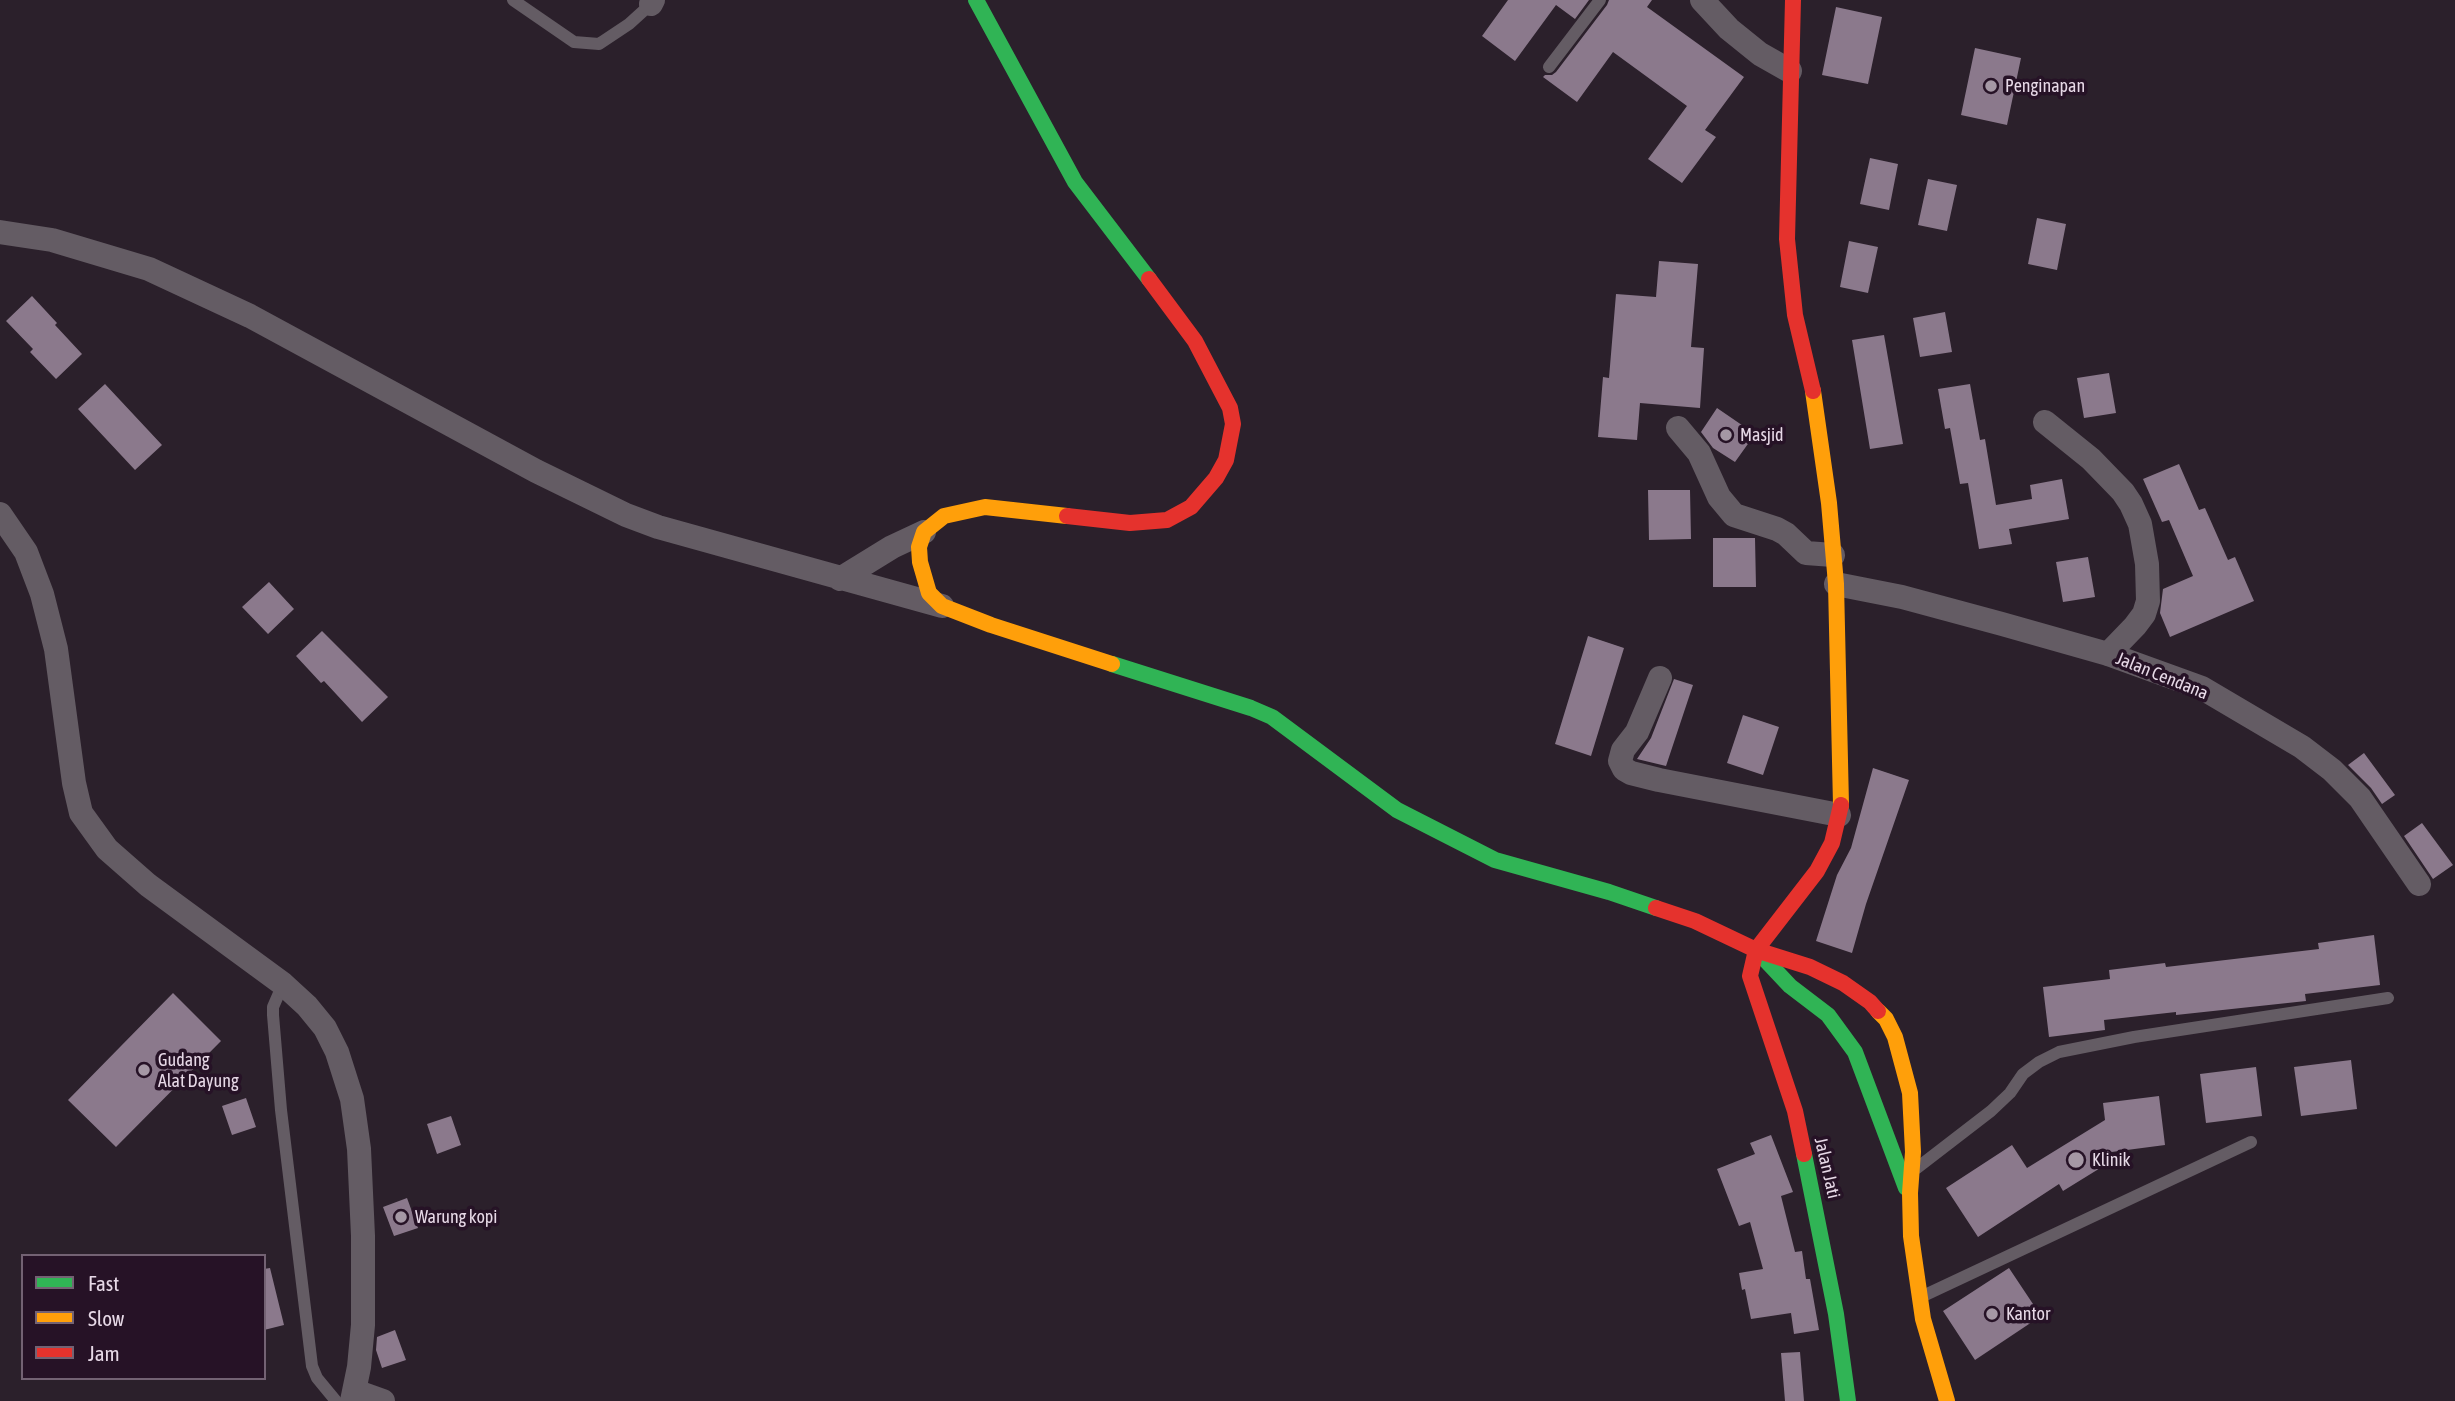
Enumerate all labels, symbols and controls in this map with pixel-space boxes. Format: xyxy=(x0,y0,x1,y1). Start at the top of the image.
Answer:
place label: Penginapan xyxy=(2005,75,2085,97)
marker: Penginapan xyxy=(1983,78,1999,94)
place label: Masjid xyxy=(1740,424,1784,446)
marker: Masjid xyxy=(1718,427,1734,443)
street label: Jalan Cendana xyxy=(2113,648,2211,704)
place label: Gudang Alat Dayung xyxy=(158,1049,239,1092)
marker: Gudang Alat Dayung xyxy=(136,1062,152,1078)
street label: Jalan Jati xyxy=(1810,1135,1844,1201)
place label: Klinik xyxy=(2092,1149,2131,1171)
marker: Klinik xyxy=(2066,1150,2086,1170)
place label: Warung kopi xyxy=(415,1206,498,1228)
marker: Warung kopi xyxy=(393,1209,409,1225)
legend xyxy=(21,1254,266,1380)
text: Fast xyxy=(88,1271,119,1295)
place label: Kantor xyxy=(2006,1303,2050,1325)
text: Slow xyxy=(88,1306,124,1330)
marker: Kantor xyxy=(1984,1306,2000,1322)
text: Jam xyxy=(88,1341,120,1365)

